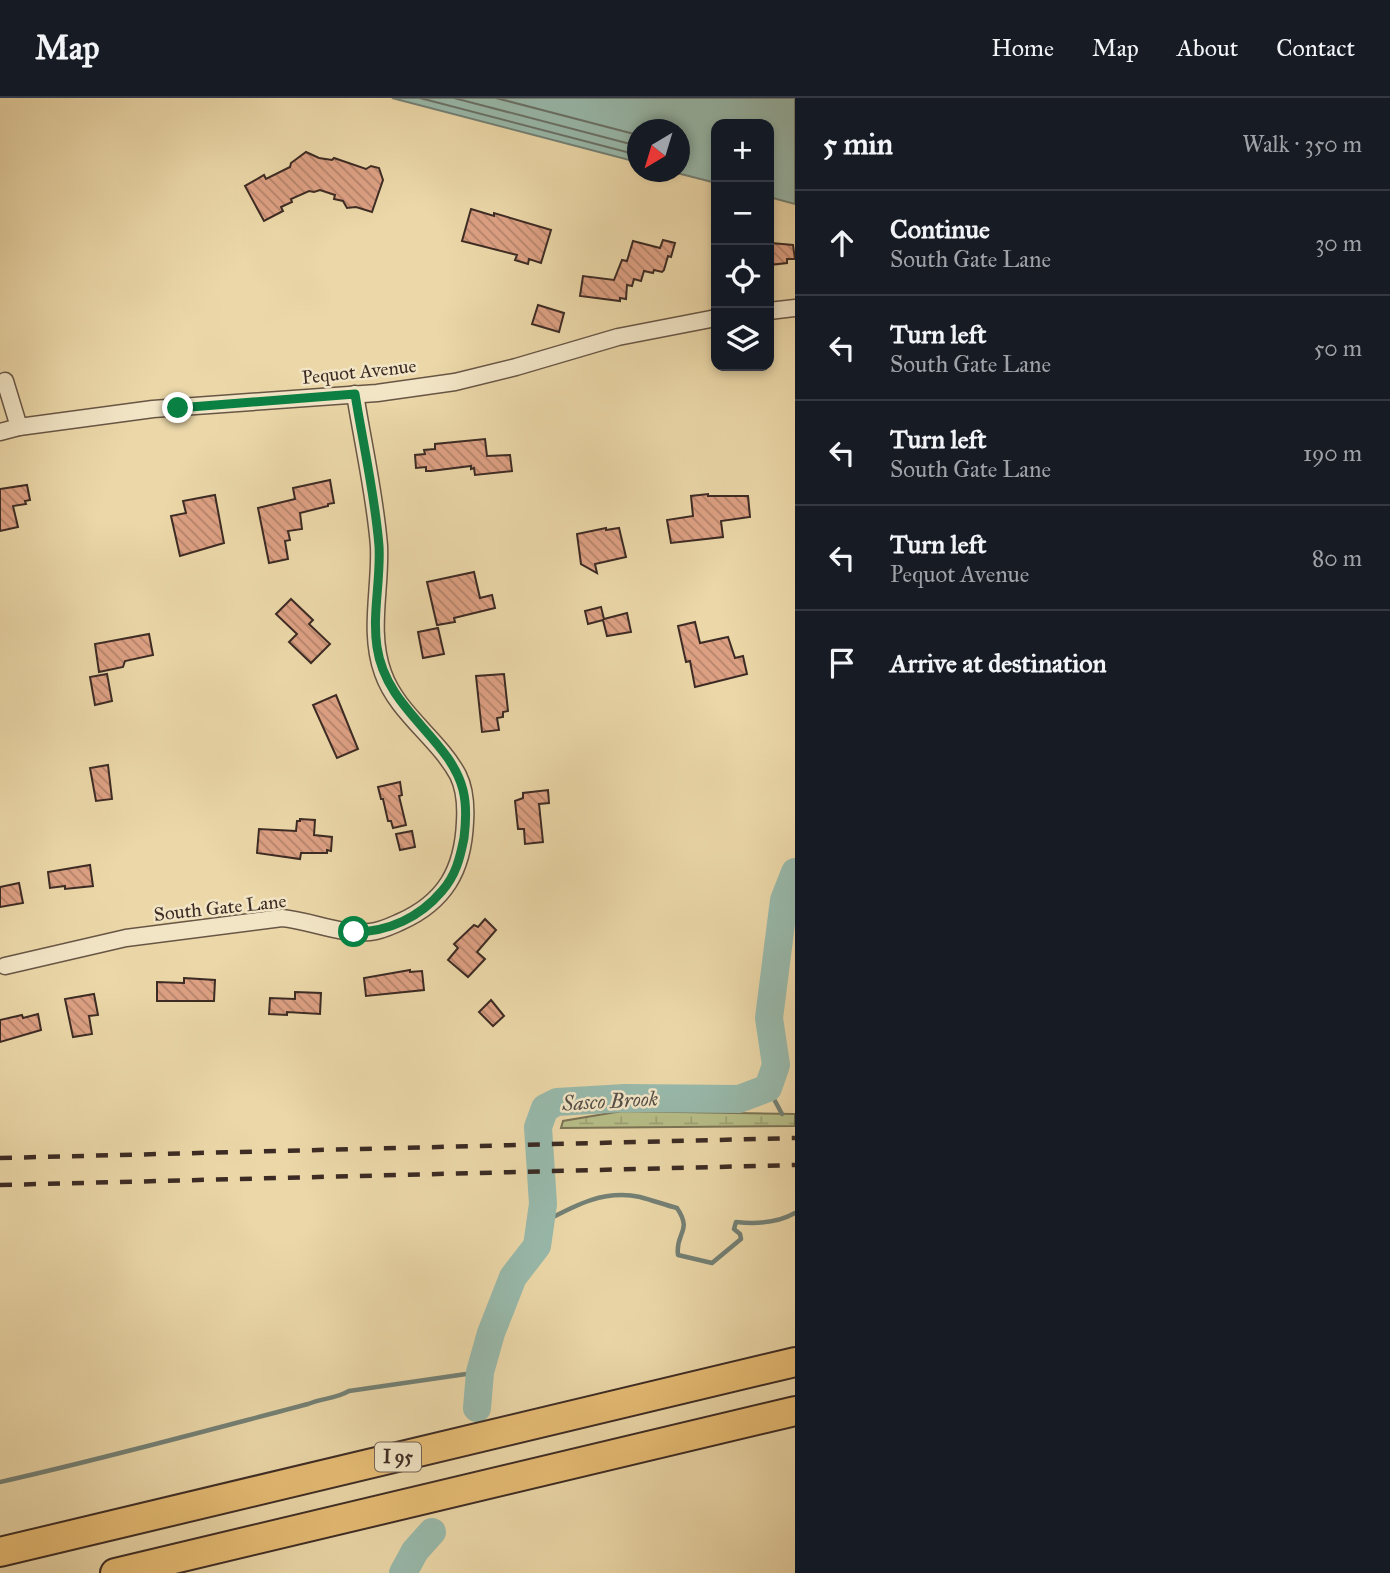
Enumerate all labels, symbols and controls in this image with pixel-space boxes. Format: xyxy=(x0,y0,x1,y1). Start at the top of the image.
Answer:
text: Map xyxy=(35,28,99,68)
text: Home xyxy=(991,33,1054,63)
text: Map xyxy=(1092,33,1139,63)
text: About xyxy=(1177,33,1238,63)
text: Contact xyxy=(1276,33,1355,63)
north arrow xyxy=(627,119,690,182)
map controls xyxy=(711,119,774,371)
button: + xyxy=(711,119,774,182)
text: 5 min xyxy=(823,126,893,162)
text: Walk · 350 m xyxy=(1242,130,1362,158)
button: − xyxy=(711,182,774,245)
text: Continue xyxy=(890,213,990,245)
icon: ahead xyxy=(823,224,861,262)
text: 30 m xyxy=(1315,229,1362,257)
button: locate xyxy=(711,245,774,308)
text: South Gate Lane xyxy=(890,245,1051,273)
button: layers xyxy=(711,308,774,371)
text: Turn left xyxy=(890,318,986,350)
icon: left xyxy=(823,329,861,367)
text: 50 m xyxy=(1314,334,1362,362)
text: South Gate Lane xyxy=(890,350,1051,378)
street label: Pequot Avenue xyxy=(301,354,418,390)
route end xyxy=(162,392,193,423)
text: Turn left xyxy=(890,423,986,455)
icon: left xyxy=(823,434,861,472)
text: 190 m xyxy=(1303,439,1362,467)
text: South Gate Lane xyxy=(890,455,1051,483)
text: Turn left xyxy=(890,528,986,560)
icon: left xyxy=(823,539,861,577)
text: 80 m xyxy=(1312,544,1362,572)
text: Pequot Avenue xyxy=(890,560,1029,588)
icon: arrive xyxy=(823,644,861,682)
text: Arrive at destination xyxy=(890,647,1107,679)
street label: South Gate Lane xyxy=(153,889,287,926)
route start xyxy=(338,916,369,947)
water label: Sasco Brook xyxy=(560,1085,659,1117)
road number: I 95 xyxy=(375,1442,421,1472)

